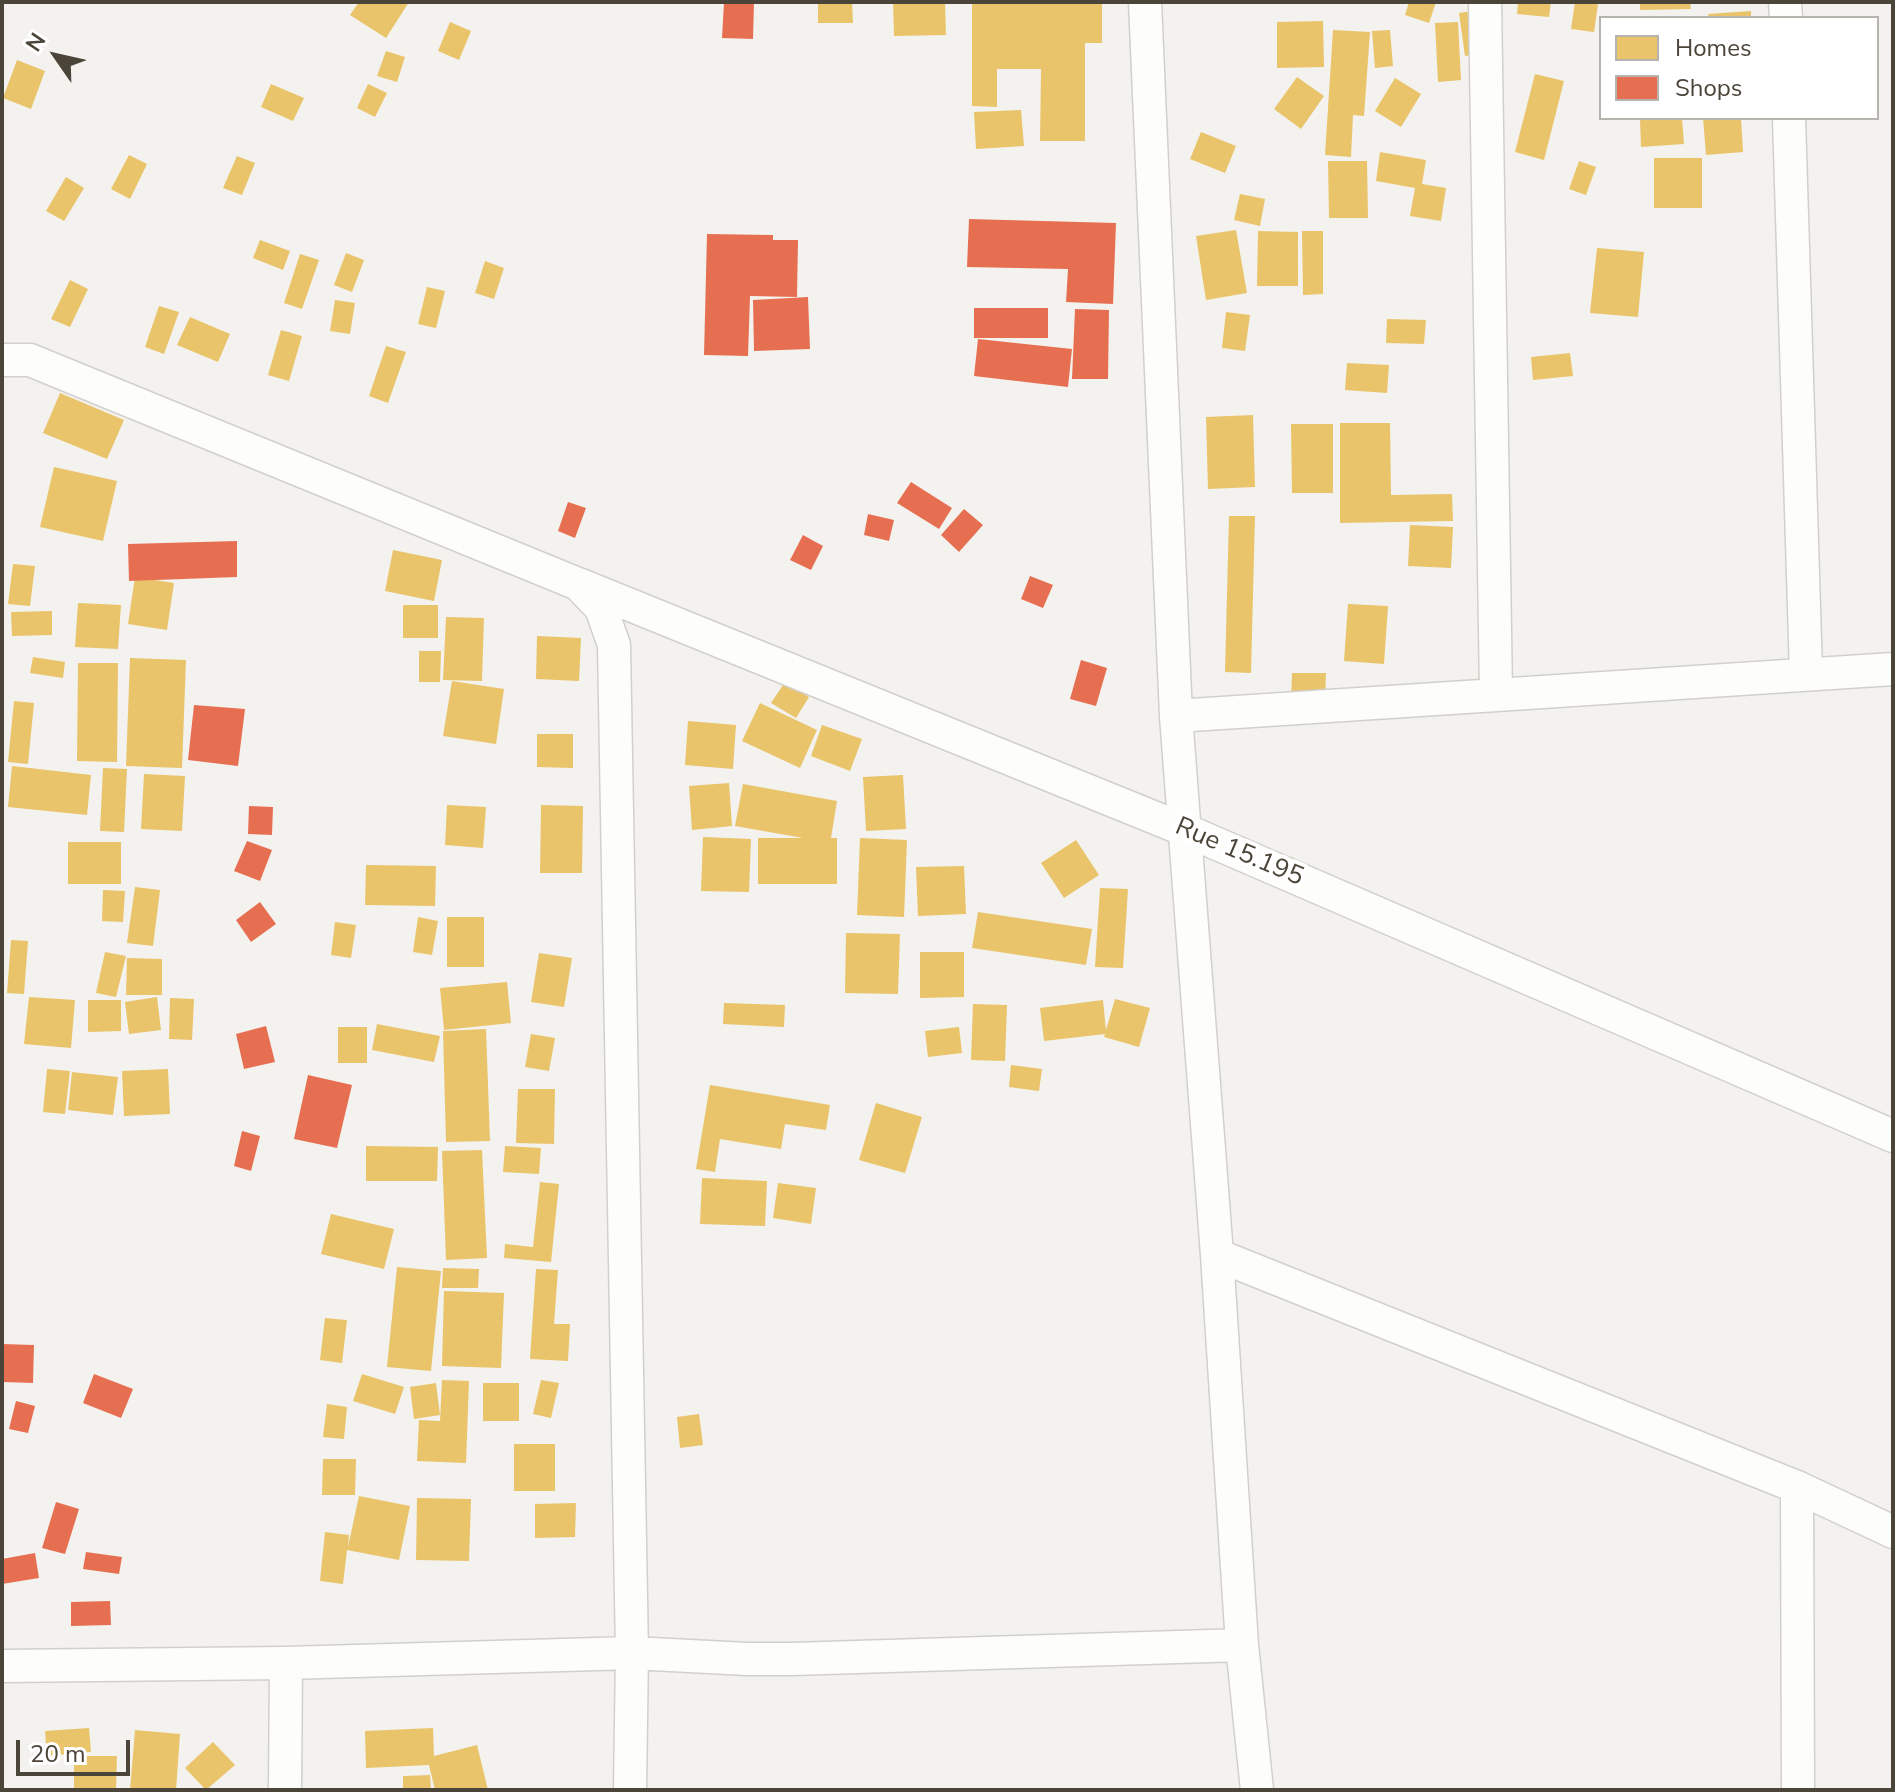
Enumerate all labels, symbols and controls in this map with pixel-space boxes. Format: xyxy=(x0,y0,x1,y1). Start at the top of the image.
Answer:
north arrow xyxy=(16,16,96,96)
legend xyxy=(1599,16,1879,120)
text: N xyxy=(19,27,53,58)
text: Homes xyxy=(1675,32,1751,64)
text: Shops xyxy=(1675,72,1742,104)
street label: Rue 15.195 xyxy=(1170,812,1308,894)
scale bar xyxy=(20,1724,134,1774)
text: 20 m xyxy=(30,1738,86,1770)

